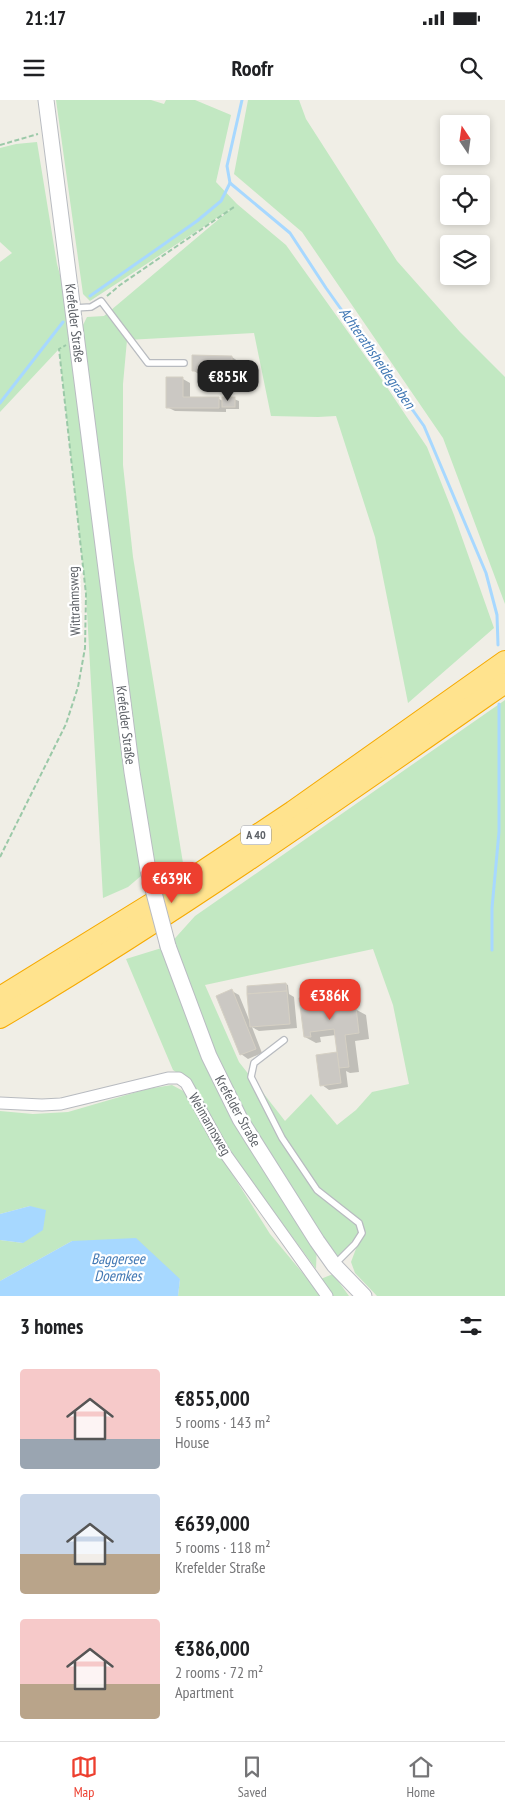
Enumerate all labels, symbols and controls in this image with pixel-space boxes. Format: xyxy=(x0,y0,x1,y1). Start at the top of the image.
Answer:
text: 21:17 xyxy=(25,6,66,30)
icon: menu xyxy=(20,54,48,82)
text: Roofr xyxy=(232,54,273,82)
icon: search xyxy=(457,54,485,82)
north arrow xyxy=(440,115,490,165)
map controls xyxy=(440,115,490,285)
button: locate xyxy=(440,175,490,225)
button: layers xyxy=(440,235,490,285)
street label: Krefelder Straße xyxy=(61,283,89,364)
water label: Achterathsheidegraben xyxy=(335,303,420,413)
pin: €855K xyxy=(193,360,263,402)
text: €855K xyxy=(209,366,247,386)
street label: Wittrahmsweg xyxy=(64,566,84,636)
street label: Krefelder Straße xyxy=(112,685,140,766)
road number: A 40 xyxy=(241,826,271,844)
pin: €639K xyxy=(137,862,207,904)
text: €639K xyxy=(153,868,191,888)
pin: €386K xyxy=(295,978,365,1021)
text: €386K xyxy=(311,985,349,1005)
street label: Krefelder Straße xyxy=(211,1072,265,1150)
street label: Weimannsweg xyxy=(185,1089,235,1159)
water label: Baggersee Doemkes xyxy=(91,1249,146,1285)
icon: filters xyxy=(457,1312,485,1340)
text: 3 homes xyxy=(20,1313,83,1340)
text: €855,000 xyxy=(175,1385,250,1412)
icon: home xyxy=(60,1389,120,1449)
text: 5 rooms · 143 m² xyxy=(175,1412,271,1432)
text: House xyxy=(175,1432,209,1452)
text: €639,000 xyxy=(175,1510,250,1537)
icon: home xyxy=(60,1514,120,1574)
text: 5 rooms · 118 m² xyxy=(175,1537,271,1557)
text: Krefelder Straße xyxy=(175,1557,266,1577)
text: €386,000 xyxy=(175,1635,250,1662)
icon: home xyxy=(60,1639,120,1699)
text: 2 rooms · 72 m² xyxy=(175,1662,263,1682)
text: Apartment xyxy=(175,1682,234,1702)
tab: Map xyxy=(70,1753,98,1801)
tab: Saved xyxy=(238,1753,267,1801)
tab: Home xyxy=(407,1753,435,1801)

